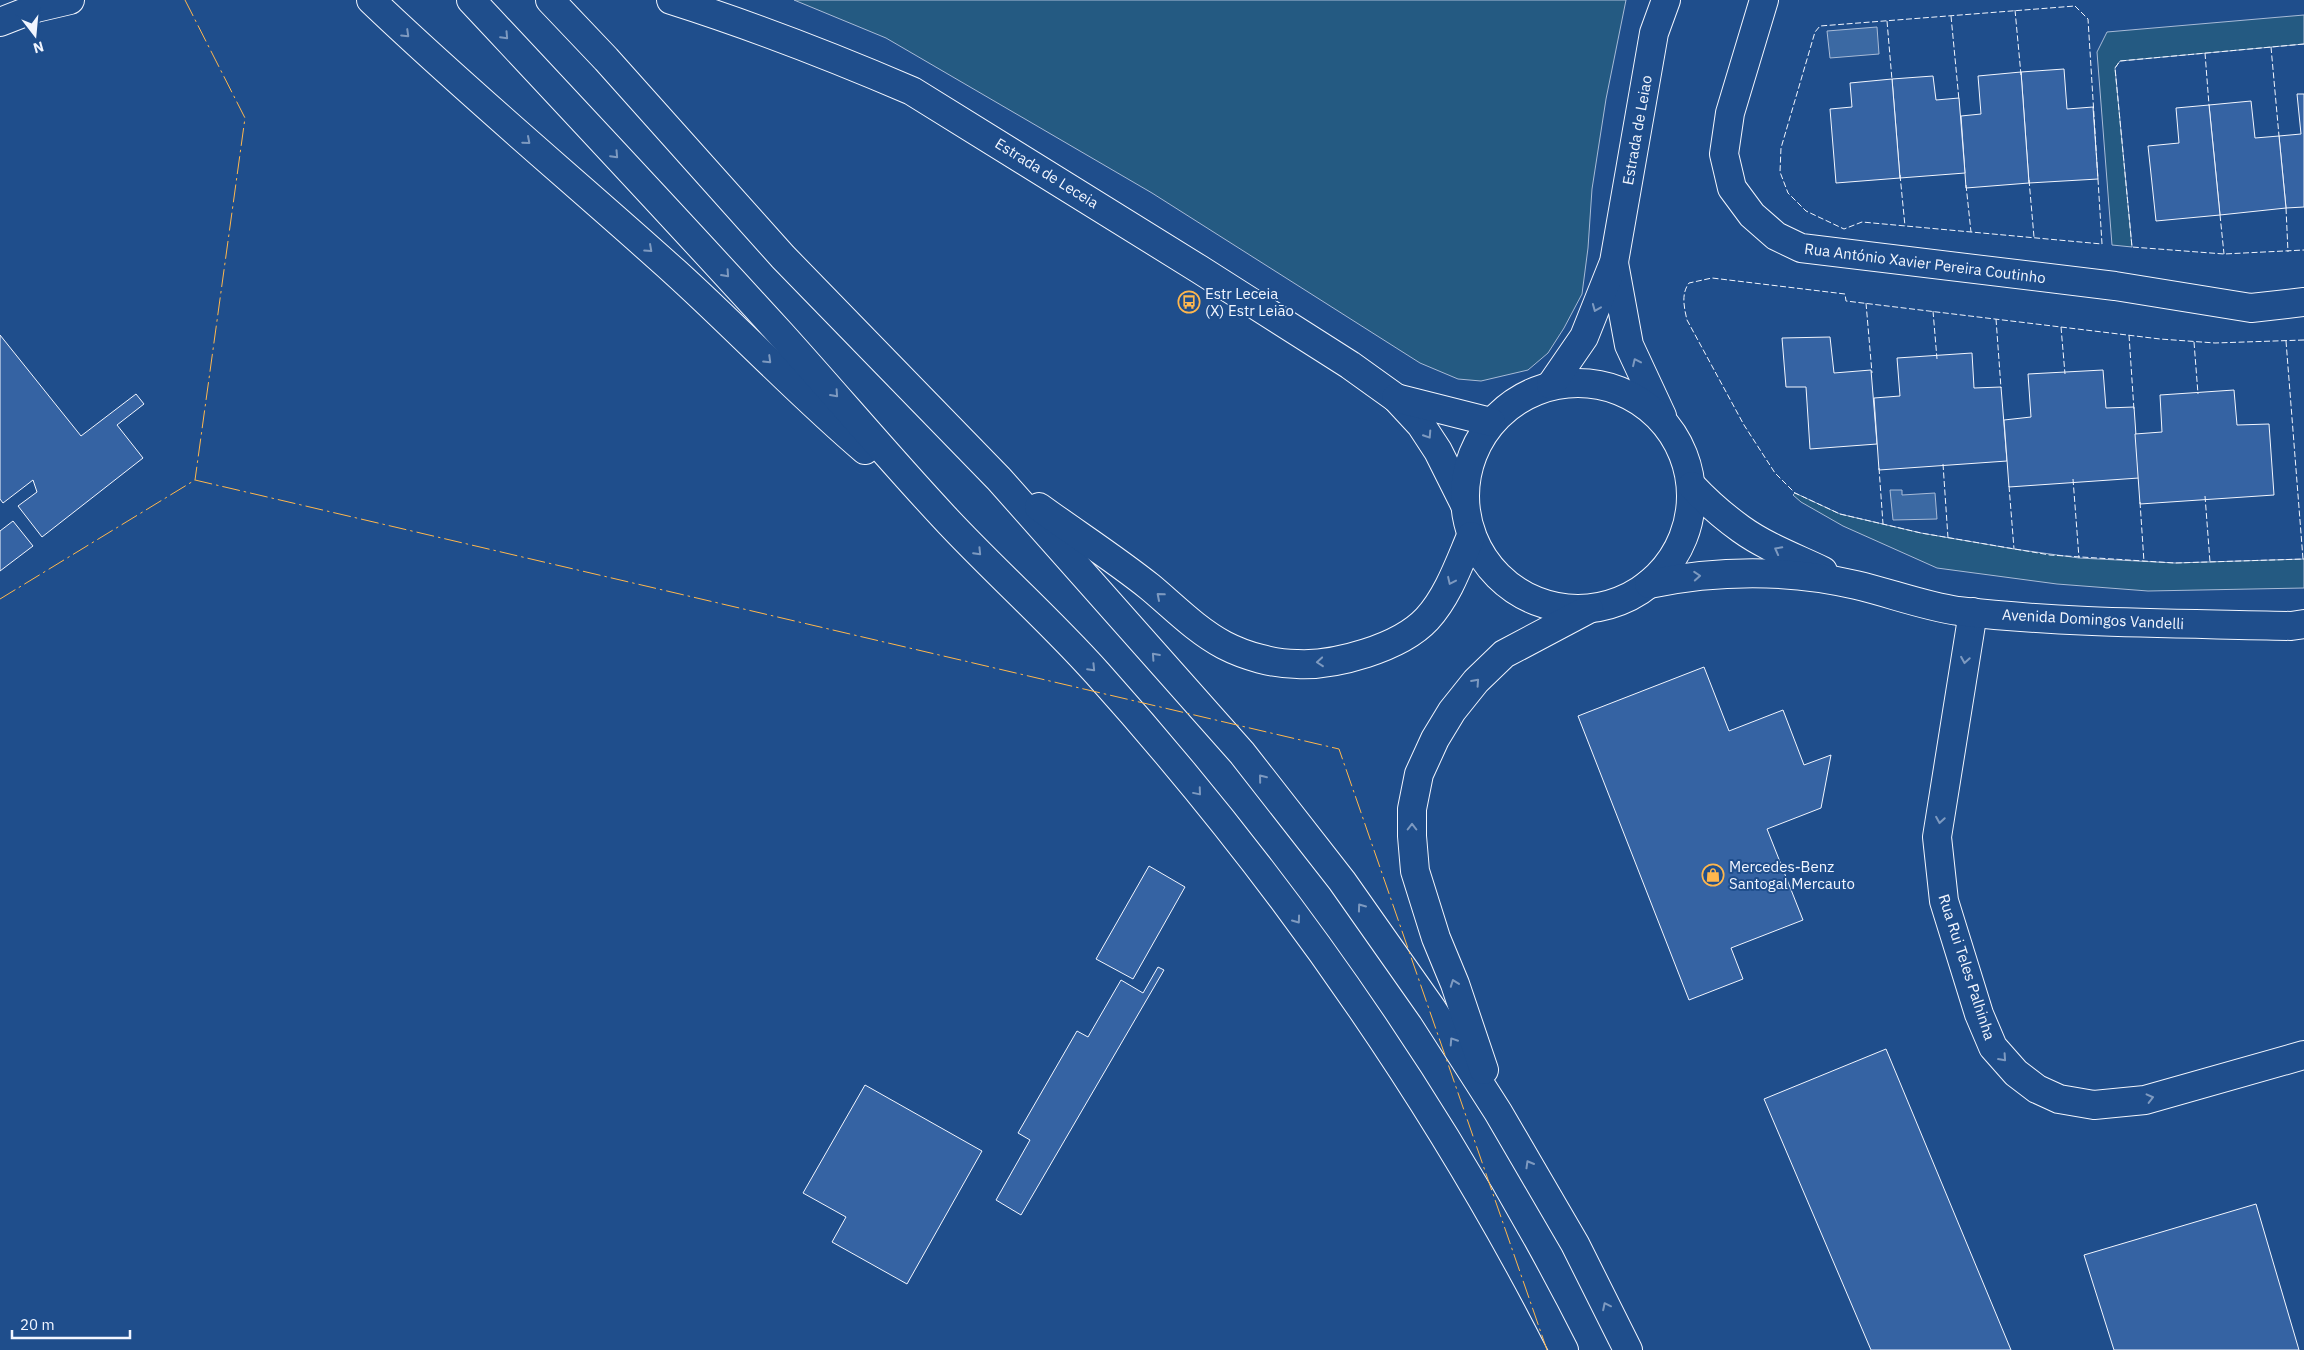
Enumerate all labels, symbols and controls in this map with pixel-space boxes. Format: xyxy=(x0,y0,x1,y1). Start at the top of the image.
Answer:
north arrow xyxy=(10,10,60,60)
one-way arrow xyxy=(400,28,409,37)
one-way arrow xyxy=(499,30,508,39)
text: N xyxy=(31,37,46,58)
street label: Estrada de Leiao xyxy=(1618,74,1656,186)
street label: Estrada de Leceia xyxy=(992,134,1102,212)
one-way arrow xyxy=(522,136,531,145)
one-way arrow xyxy=(609,149,618,158)
street label: Rua António Xavier Pereira Coutinho xyxy=(1803,239,2047,287)
one-way arrow xyxy=(644,243,653,252)
one-way arrow xyxy=(720,268,729,277)
place label: Estr Leceia (X) Estr Leião xyxy=(1205,284,1294,320)
bus stop icon: Estr Leceia (X) Estr Leião xyxy=(1177,290,1201,314)
one-way arrow xyxy=(1592,303,1602,311)
one-way arrow xyxy=(762,354,771,363)
one-way arrow xyxy=(1632,358,1643,367)
one-way arrow xyxy=(829,389,838,398)
one-way arrow xyxy=(1422,429,1431,438)
one-way arrow xyxy=(1775,546,1784,556)
one-way arrow xyxy=(973,547,982,556)
one-way arrow xyxy=(1694,571,1702,582)
one-way arrow xyxy=(1447,576,1457,585)
one-way arrow xyxy=(1156,593,1165,602)
street label: Avenida Domingos Vandelli xyxy=(2002,605,2184,633)
one-way arrow xyxy=(1152,652,1161,661)
one-way arrow xyxy=(1961,656,1971,664)
one-way arrow xyxy=(1316,657,1324,668)
one-way arrow xyxy=(1086,662,1095,671)
one-way arrow xyxy=(1470,679,1479,688)
one-way arrow xyxy=(1260,775,1268,784)
one-way arrow xyxy=(1192,786,1201,795)
one-way arrow xyxy=(1935,816,1945,825)
one-way arrow xyxy=(1407,823,1417,830)
place label: Mercedes-Benz Santogal Mercauto xyxy=(1729,857,1855,893)
shop icon: Mercedes-Benz Santogal Mercauto xyxy=(1701,863,1725,887)
street label: Rua Rui Teles Palhinha xyxy=(1934,892,2000,1042)
one-way arrow xyxy=(1358,903,1367,913)
one-way arrow xyxy=(1292,914,1300,923)
one-way arrow xyxy=(1450,979,1460,988)
one-way arrow xyxy=(1450,1038,1459,1047)
one-way arrow xyxy=(1997,1053,2006,1062)
one-way arrow xyxy=(2145,1094,2154,1104)
one-way arrow xyxy=(1525,1160,1535,1169)
one-way arrow xyxy=(1602,1303,1612,1312)
scale bar xyxy=(12,1308,130,1340)
text: 20 m xyxy=(20,1315,55,1334)

